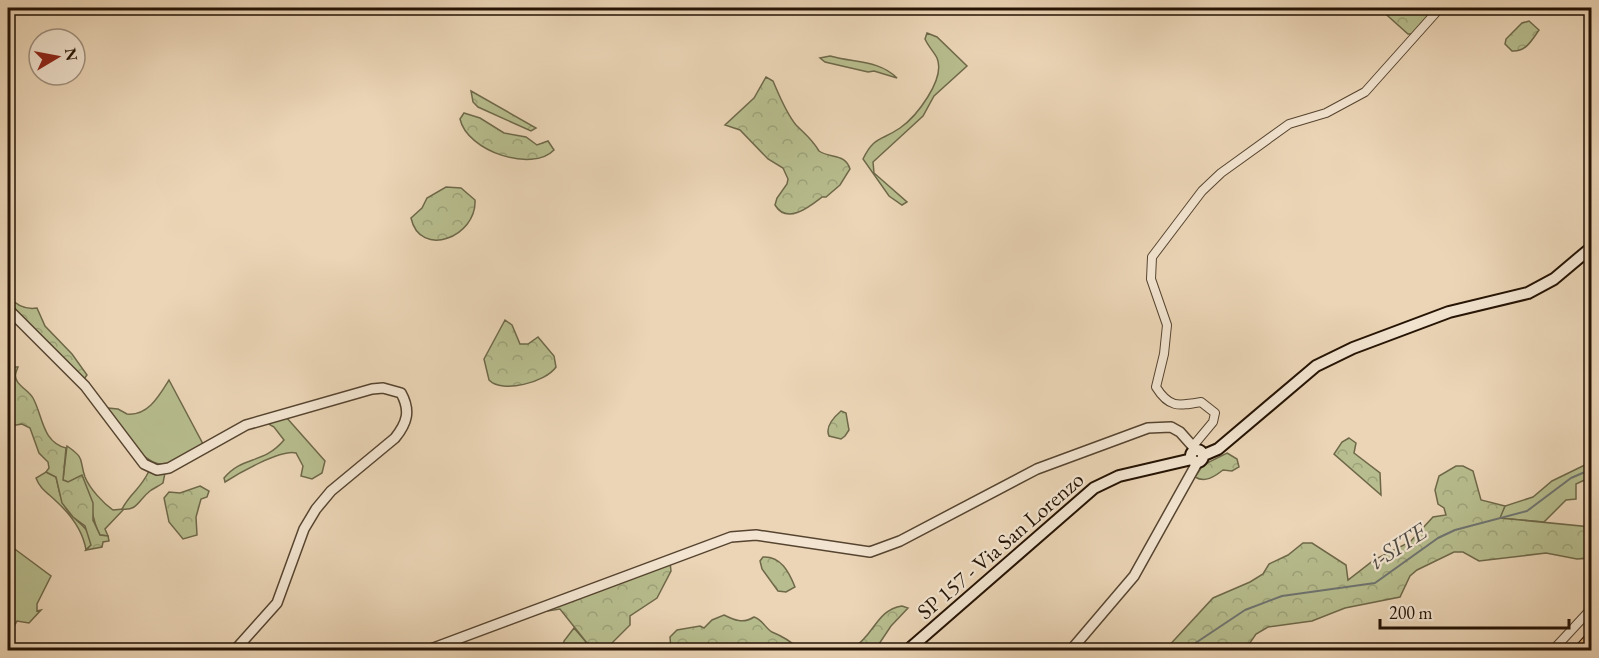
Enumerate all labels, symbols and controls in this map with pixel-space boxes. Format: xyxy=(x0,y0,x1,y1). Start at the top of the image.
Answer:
north arrow xyxy=(27,27,87,87)
text: N xyxy=(60,46,83,63)
street label: SP 157 - Via San Lorenzo xyxy=(911,465,1090,626)
water label: i-SITE xyxy=(1363,515,1433,576)
scale bar xyxy=(1380,592,1569,630)
text: 200 m xyxy=(1389,601,1433,624)

